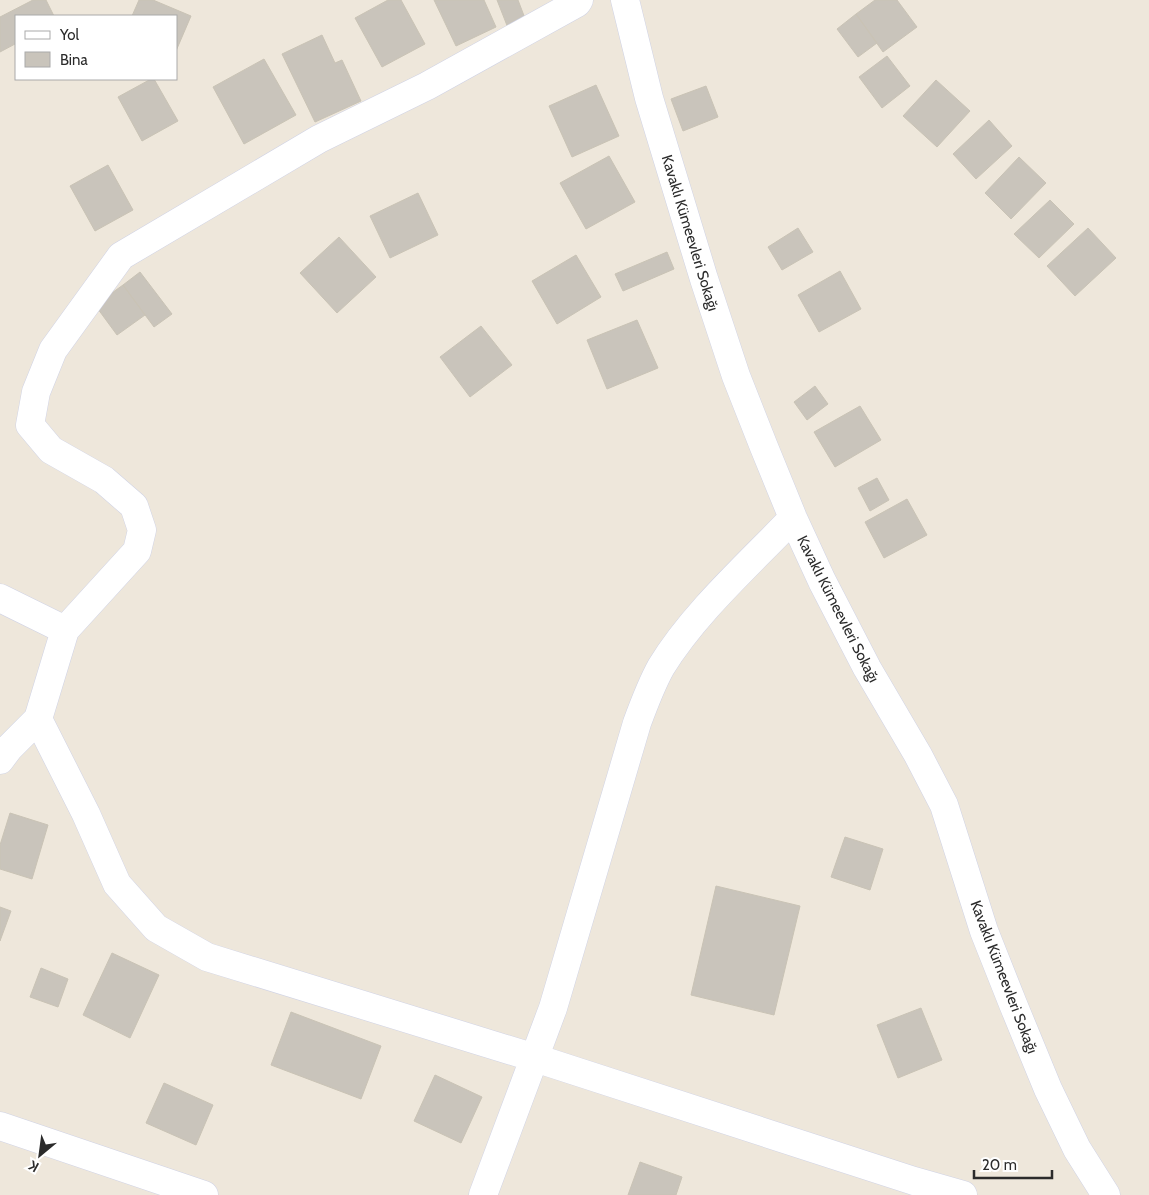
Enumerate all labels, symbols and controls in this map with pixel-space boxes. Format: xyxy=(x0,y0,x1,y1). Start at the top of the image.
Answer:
legend xyxy=(15,15,178,80)
text: Yol xyxy=(59,26,79,44)
text: Bina xyxy=(60,51,88,69)
street label: Kavaklı Kümeevleri Sokağı xyxy=(658,153,722,313)
street label: Kavaklı Kümeevleri Sokağı xyxy=(793,533,883,685)
street label: Kavaklı Kümeevleri Sokağı xyxy=(966,898,1042,1056)
north arrow xyxy=(15,1130,65,1180)
scale bar xyxy=(974,1148,1052,1180)
text: K xyxy=(25,1156,42,1176)
text: 20 m xyxy=(982,1156,1017,1174)

